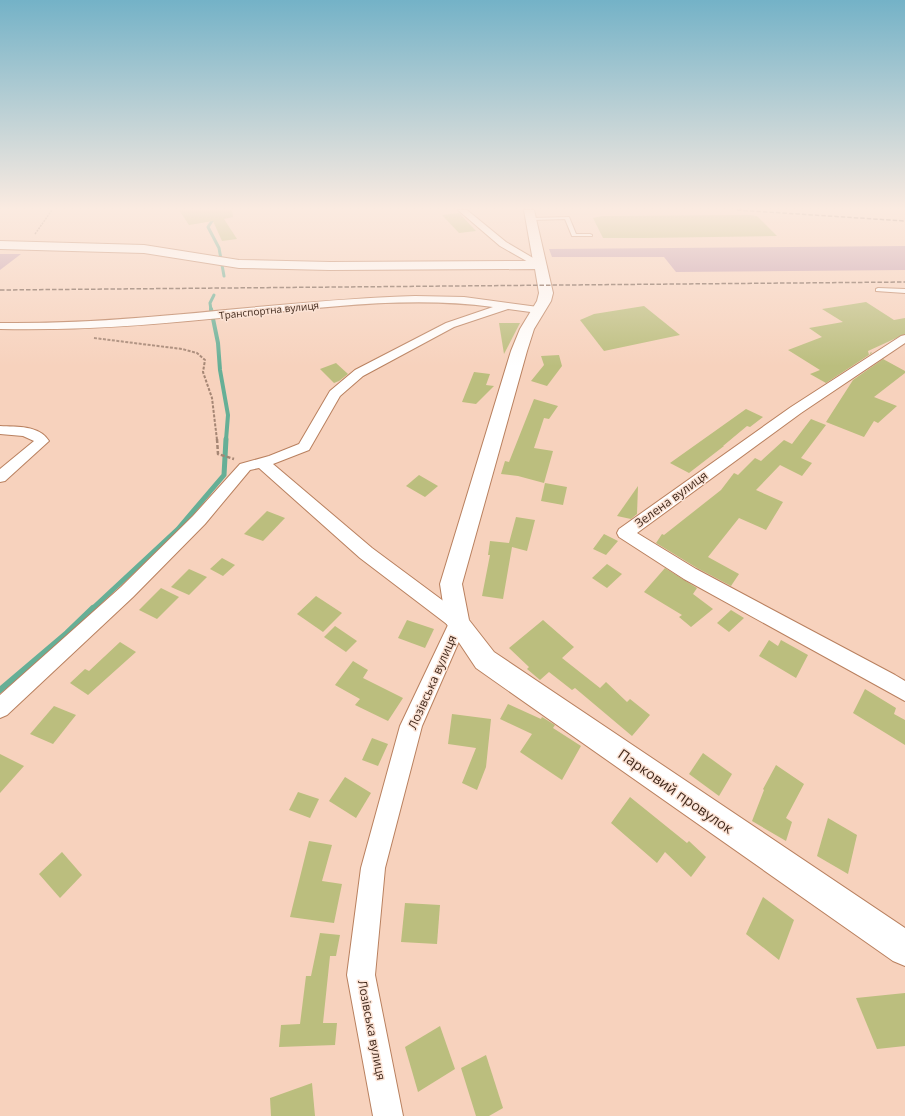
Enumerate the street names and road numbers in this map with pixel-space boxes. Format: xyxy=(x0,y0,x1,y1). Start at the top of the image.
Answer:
street label: Транспортна вулиця xyxy=(218,298,320,322)
street label: Зелена вулиця xyxy=(631,467,711,531)
street label: Лозівська вулиця xyxy=(404,632,460,732)
street label: Парковий провулок xyxy=(615,744,738,838)
street label: Лозівська вулиця xyxy=(354,978,390,1082)

